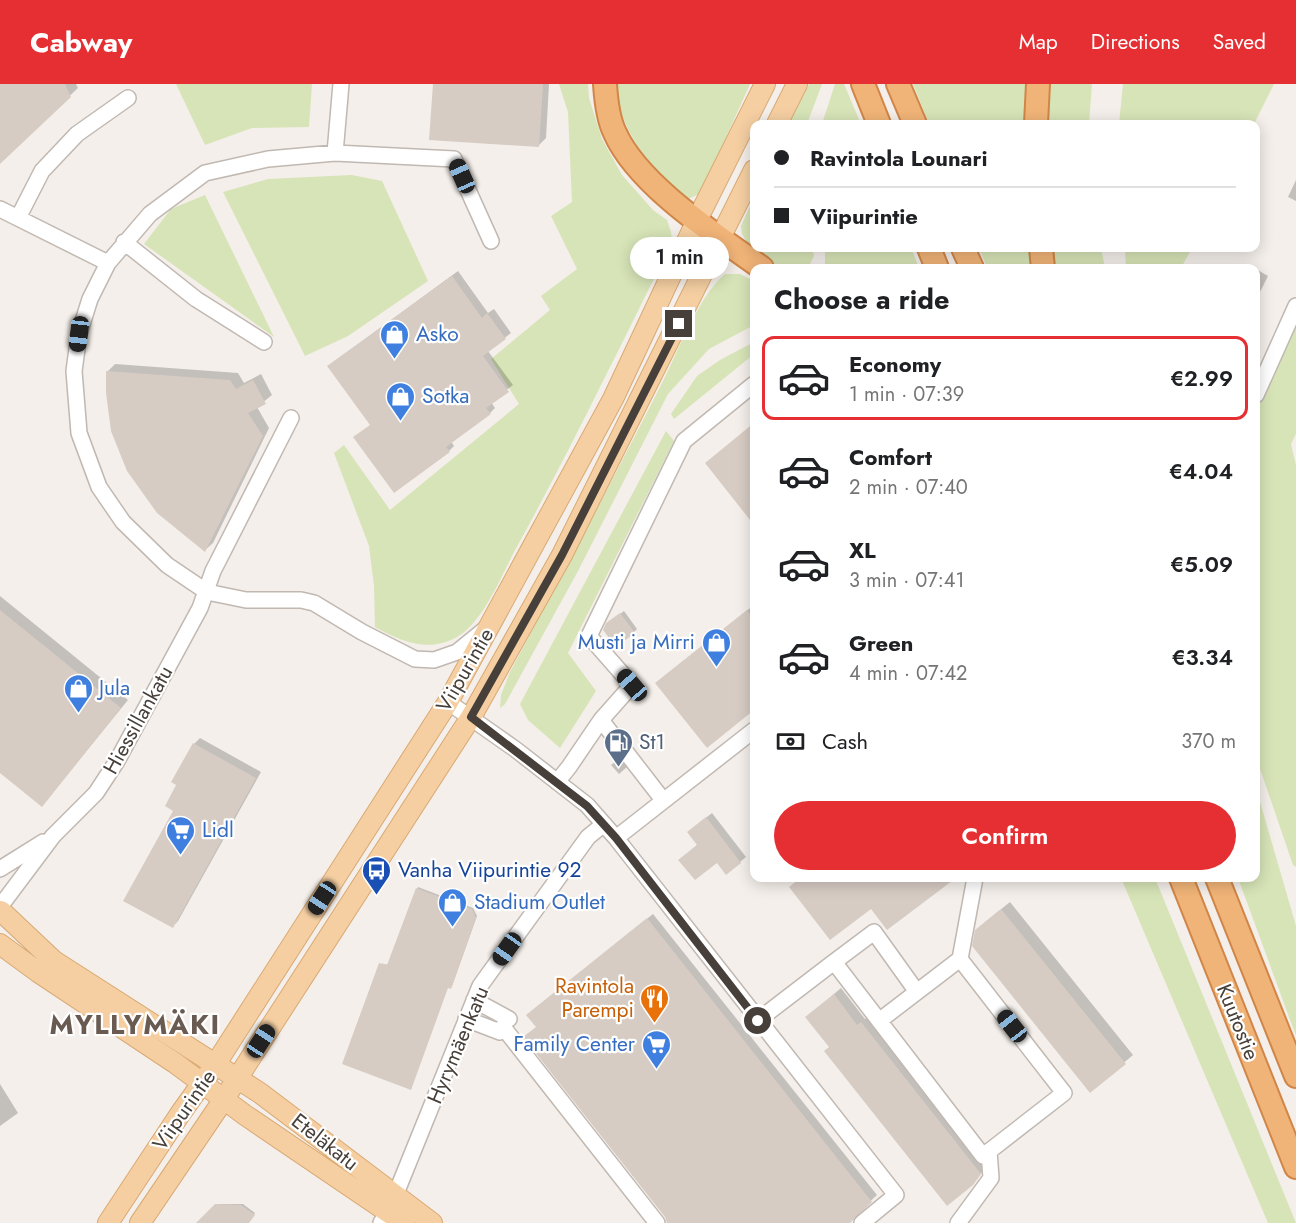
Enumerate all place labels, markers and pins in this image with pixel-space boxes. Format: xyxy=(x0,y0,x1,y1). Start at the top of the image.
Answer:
shop icon: Asko xyxy=(379,318,411,360)
place label: Asko xyxy=(416,319,459,349)
shop icon: Sotka xyxy=(385,380,417,422)
place label: Sotka xyxy=(422,381,469,411)
shop icon: Musti ja Mirri xyxy=(700,626,732,668)
place label: Musti ja Mirri xyxy=(578,627,695,657)
shop icon: Jula xyxy=(62,672,94,714)
place label: Jula xyxy=(96,673,130,703)
fuel station icon: St1 xyxy=(602,726,634,768)
place label: St1 xyxy=(639,727,665,757)
supermarket icon: Lidl xyxy=(165,814,197,856)
place label: Lidl xyxy=(202,815,234,845)
bus stop icon: Vanha Viipurintie 92 xyxy=(361,854,393,896)
place label: Vanha Viipurintie 92 xyxy=(398,855,581,885)
shop icon: Stadium Outlet xyxy=(437,886,469,928)
place label: Stadium Outlet xyxy=(474,887,605,917)
place label: Ravintola Parempi xyxy=(555,971,634,1025)
restaurant icon: Ravintola Parempi xyxy=(639,982,671,1024)
supermarket icon: Family Center xyxy=(640,1028,672,1070)
place label: Family Center xyxy=(514,1029,636,1059)

